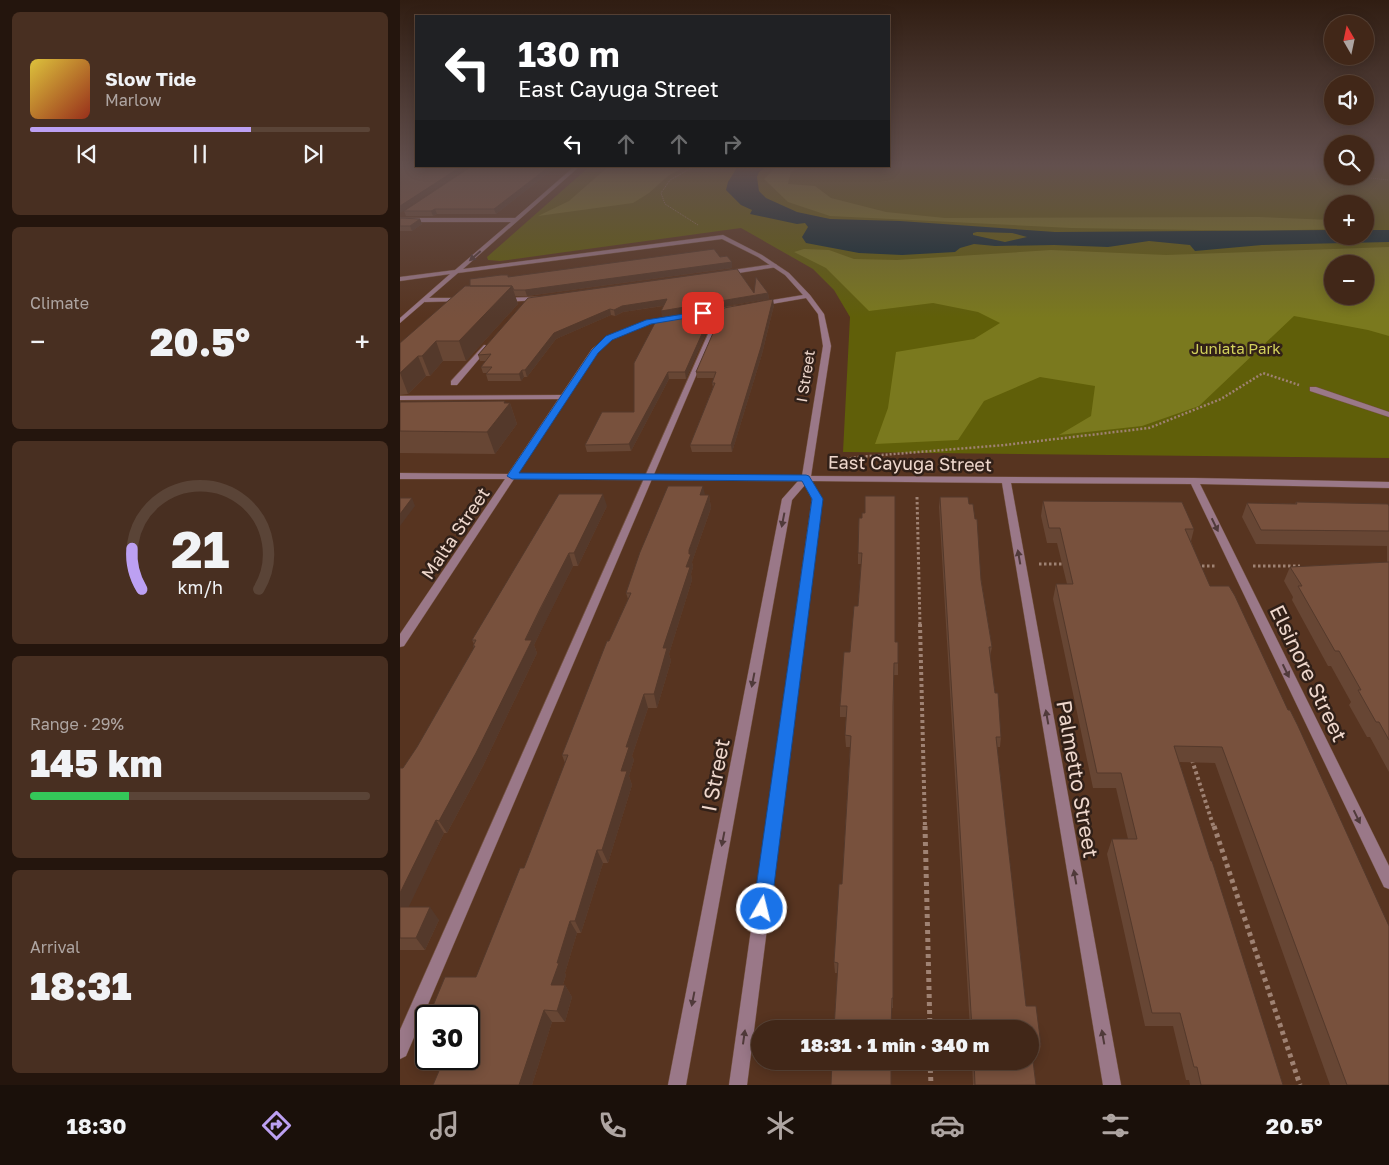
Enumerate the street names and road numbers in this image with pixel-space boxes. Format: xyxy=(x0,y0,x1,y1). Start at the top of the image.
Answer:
street label: I Street xyxy=(792,348,818,404)
street label: East Cayuga Street xyxy=(828,451,992,475)
street label: Malta Street xyxy=(416,483,494,583)
street label: Elsinore Street xyxy=(1265,600,1353,746)
street label: Palmetto Street xyxy=(1051,698,1105,860)
street label: I Street xyxy=(695,736,735,814)

